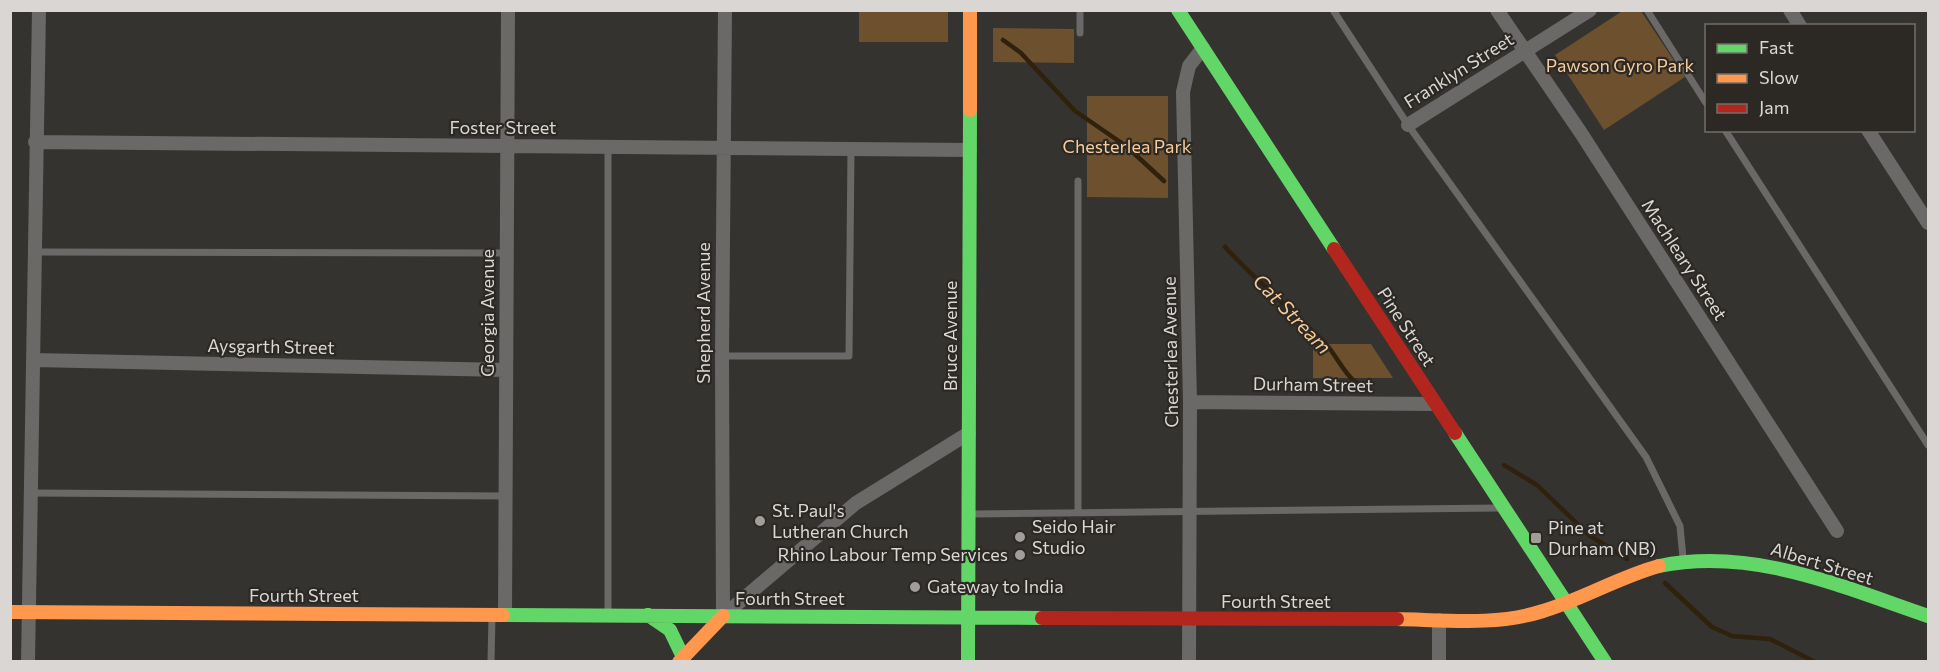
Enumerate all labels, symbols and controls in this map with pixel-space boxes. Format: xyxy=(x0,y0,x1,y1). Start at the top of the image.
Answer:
legend xyxy=(1705,24,1915,132)
street label: Franklyn Street xyxy=(1400,28,1517,113)
text: Fast xyxy=(1759,36,1794,58)
park label: Pawson Gyro Park xyxy=(1546,54,1694,76)
text: Slow xyxy=(1759,66,1799,88)
text: Jam xyxy=(1759,96,1789,118)
street label: Foster Street xyxy=(450,116,556,138)
park label: Chesterlea Park xyxy=(1063,135,1192,157)
street label: Machleary Street xyxy=(1637,195,1732,324)
street label: Shepherd Avenue xyxy=(692,242,714,384)
street label: Georgia Avenue xyxy=(476,249,498,377)
water label: Cat Stream xyxy=(1249,268,1337,358)
street label: Chesterlea Avenue xyxy=(1158,276,1182,428)
street label: Bruce Avenue xyxy=(939,281,961,391)
street label: Pine Street xyxy=(1373,283,1441,370)
street label: Aysgarth Street xyxy=(207,334,335,358)
street label: Durham Street xyxy=(1253,372,1373,396)
place label: St. Paul's Lutheran Church xyxy=(772,499,909,542)
marker: St. Paul's Lutheran Church xyxy=(753,514,767,528)
place label: Seido Hair Studio xyxy=(1032,515,1116,558)
place label: Pine at Durham (NB) xyxy=(1548,516,1656,559)
marker: Seido Hair Studio xyxy=(1013,530,1027,544)
marker: Pine at Durham (NB) xyxy=(1529,531,1543,545)
street label: Albert Street xyxy=(1768,537,1876,589)
place label: Rhino Labour Temp Services xyxy=(778,543,1008,565)
marker: Rhino Labour Temp Services xyxy=(1013,548,1027,562)
place label: Gateway to India xyxy=(927,575,1064,597)
marker: Gateway to India xyxy=(908,580,922,594)
street label: Fourth Street xyxy=(249,584,359,606)
street label: Fourth Street xyxy=(735,587,845,609)
street label: Fourth Street xyxy=(1221,590,1331,612)

